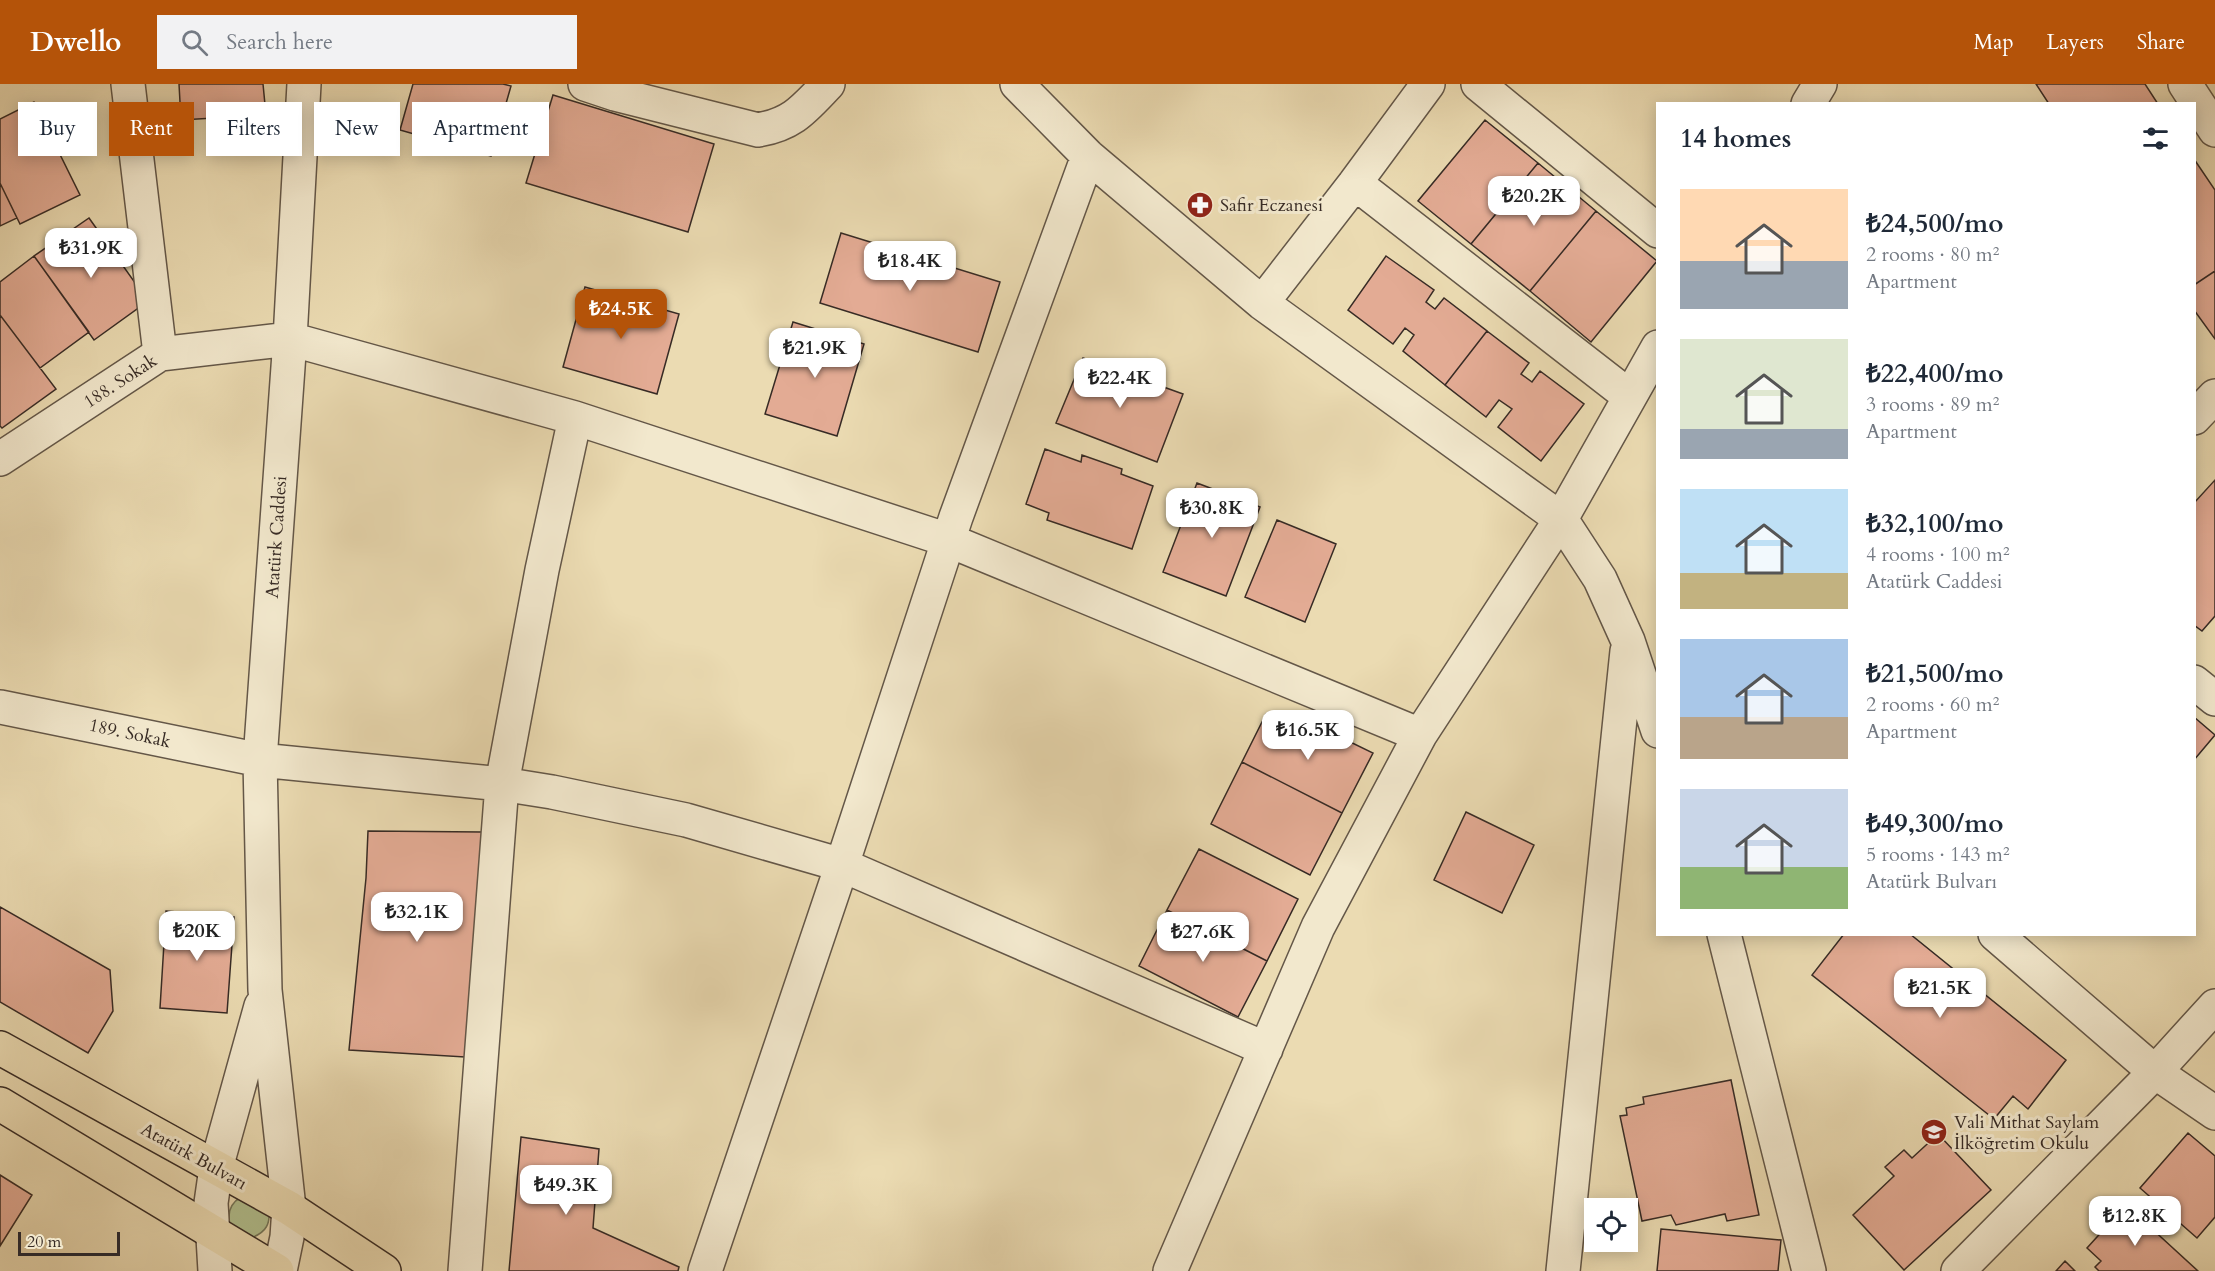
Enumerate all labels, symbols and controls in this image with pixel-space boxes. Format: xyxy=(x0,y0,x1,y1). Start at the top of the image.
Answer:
search box xyxy=(157,15,577,69)
text: Dwello xyxy=(30,23,121,61)
icon: search xyxy=(178,26,211,59)
text: Search here xyxy=(226,27,333,57)
text: Map xyxy=(1974,28,2014,57)
text: Layers xyxy=(2047,28,2104,57)
text: Share xyxy=(2137,28,2185,57)
chip: Buy xyxy=(18,102,97,156)
chip: Rent xyxy=(109,102,194,156)
chip: Filters xyxy=(206,102,302,156)
chip: New xyxy=(314,102,400,156)
chip: Apartment xyxy=(412,102,549,156)
text: 14 homes xyxy=(1680,121,1791,156)
icon: filters xyxy=(2139,122,2172,155)
pin: ₺20.2K xyxy=(1485,176,1583,227)
text: ₺20.2K xyxy=(1502,182,1566,209)
pharmacy icon: Safir Eczanesi xyxy=(1185,190,1215,220)
place label: Safir Eczanesi xyxy=(1220,193,1323,218)
text: ₺24,500/mo xyxy=(1866,206,2003,241)
icon: home xyxy=(1728,213,1800,285)
pin: ₺31.9K xyxy=(42,228,140,279)
text: ₺31.9K xyxy=(59,234,123,261)
pin: ₺18.4K xyxy=(861,241,959,292)
text: 2 rooms · 80 m² xyxy=(1866,241,1999,268)
text: ₺18.4K xyxy=(878,247,942,274)
text: Apartment xyxy=(1866,268,1957,295)
pin: ₺24.5K xyxy=(572,289,670,340)
text: ₺24.5K xyxy=(589,295,653,322)
pin: ₺21.9K xyxy=(766,328,864,379)
text: ₺21.9K xyxy=(783,334,847,361)
street label: 188. Sokak xyxy=(79,348,162,414)
text: ₺22,400/mo xyxy=(1866,356,2003,391)
pin: ₺22.4K xyxy=(1071,358,1169,409)
icon: home xyxy=(1728,363,1800,435)
text: ₺22.4K xyxy=(1088,364,1152,391)
text: 3 rooms · 89 m² xyxy=(1866,391,1999,418)
text: Apartment xyxy=(1866,418,1957,445)
street label: Atatürk Caddesi xyxy=(260,475,293,599)
pin: ₺30.8K xyxy=(1163,488,1261,539)
text: ₺30.8K xyxy=(1180,494,1244,521)
text: ₺32,100/mo xyxy=(1866,506,2003,541)
icon: home xyxy=(1728,513,1800,585)
text: 4 rooms · 100 m² xyxy=(1866,541,2010,568)
text: Atatürk Caddesi xyxy=(1866,568,2002,595)
text: ₺21,500/mo xyxy=(1866,656,2003,691)
icon: home xyxy=(1728,663,1800,735)
text: 2 rooms · 60 m² xyxy=(1866,691,1999,718)
pin: ₺16.5K xyxy=(1259,710,1357,761)
street label: 189. Sokak xyxy=(87,713,173,754)
text: ₺16.5K xyxy=(1276,716,1340,743)
text: Apartment xyxy=(1866,718,1957,745)
text: ₺49,300/mo xyxy=(1866,806,2003,841)
icon: home xyxy=(1728,813,1800,885)
text: 5 rooms · 143 m² xyxy=(1866,841,2010,868)
text: Atatürk Bulvarı xyxy=(1866,868,1997,895)
pin: ₺32.1K xyxy=(368,892,466,943)
text: ₺32.1K xyxy=(385,898,449,925)
pin: ₺20K xyxy=(161,911,233,962)
pin: ₺27.6K xyxy=(1154,912,1252,963)
text: ₺20K xyxy=(173,917,221,944)
text: ₺27.6K xyxy=(1171,918,1235,945)
pin: ₺21.5K xyxy=(1891,968,1989,1019)
text: ₺21.5K xyxy=(1908,974,1972,1001)
place label: Vali Mithat Saylam İlköğretim Okulu xyxy=(1954,1110,2100,1156)
street label: Atatürk Bulvarı xyxy=(136,1117,251,1196)
school or university icon: Vali Mithat Saylam İlköğretim Okulu xyxy=(1919,1117,1949,1147)
pin: ₺49.3K xyxy=(517,1165,615,1216)
text: ₺49.3K xyxy=(534,1171,598,1198)
pin: ₺12.8K xyxy=(2086,1196,2184,1247)
map controls xyxy=(1584,1198,1638,1252)
button: locate xyxy=(1584,1198,1638,1252)
text: ₺12.8K xyxy=(2103,1202,2167,1229)
scale bar xyxy=(18,1229,120,1256)
text: 20 m xyxy=(27,1231,61,1253)

